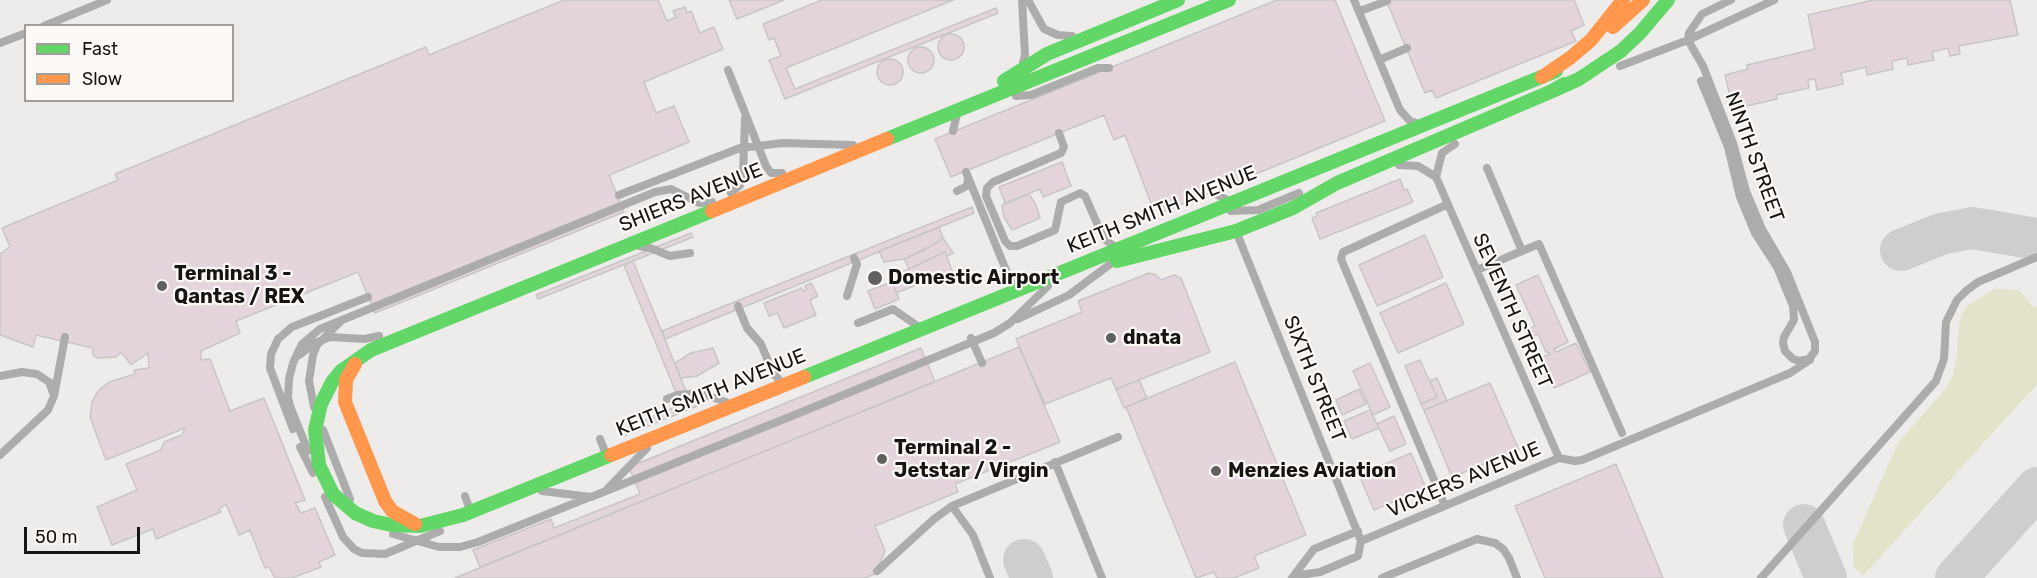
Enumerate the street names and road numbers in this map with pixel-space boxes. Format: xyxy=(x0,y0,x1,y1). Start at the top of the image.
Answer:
street label: NINTH STREET xyxy=(1719,89,1789,225)
street label: SHIERS AVENUE xyxy=(616,158,766,238)
street label: KEITH SMITH AVENUE xyxy=(1064,161,1260,259)
street label: SEVENTH STREET xyxy=(1467,230,1557,392)
street label: SIXTH STREET xyxy=(1278,312,1350,446)
street label: KEITH SMITH AVENUE xyxy=(613,344,809,442)
street label: VICKERS AVENUE xyxy=(1384,437,1544,523)

